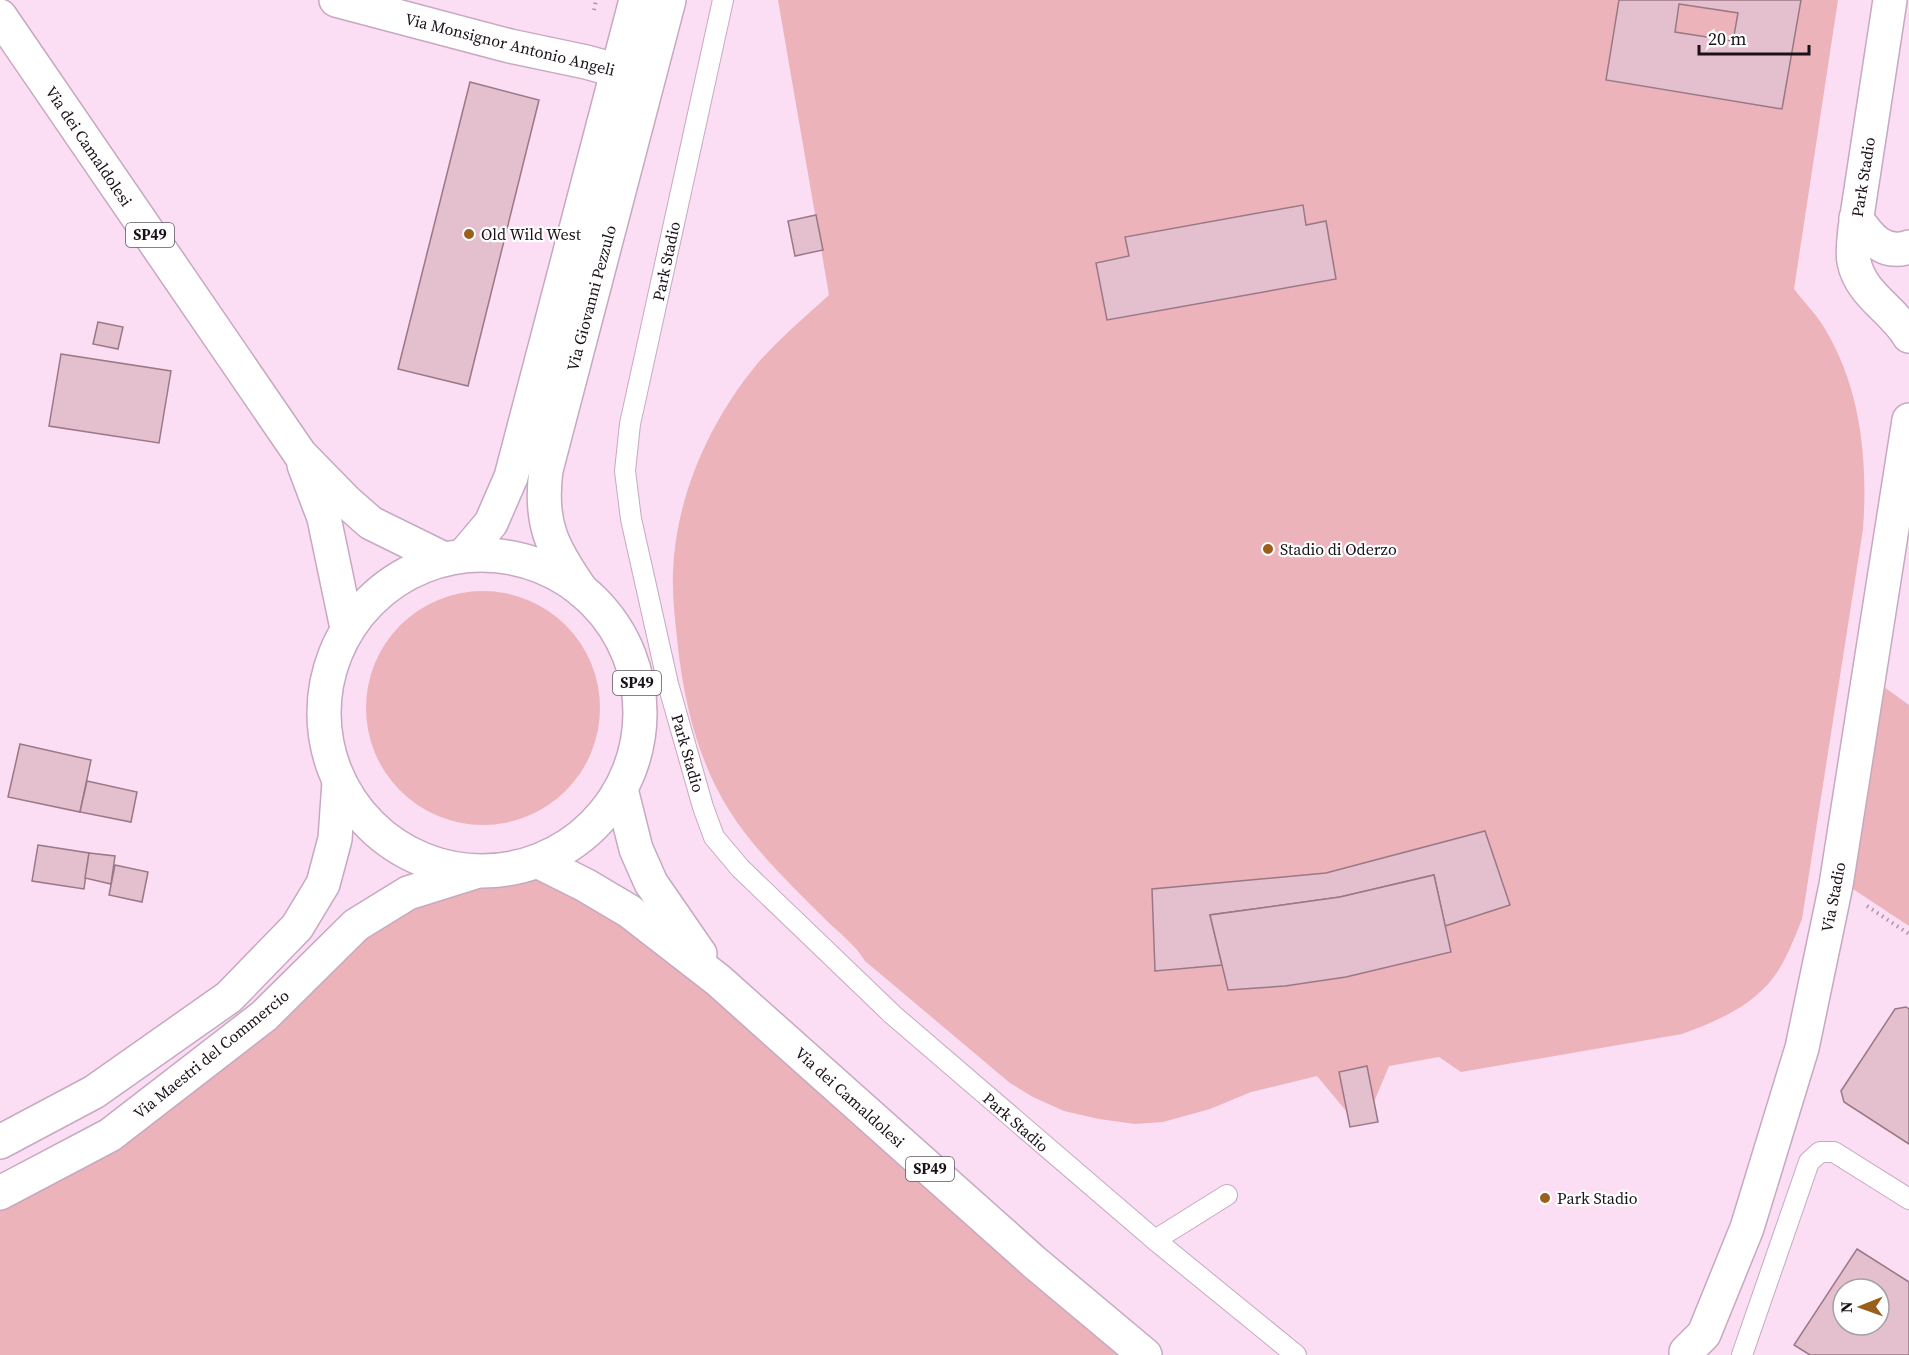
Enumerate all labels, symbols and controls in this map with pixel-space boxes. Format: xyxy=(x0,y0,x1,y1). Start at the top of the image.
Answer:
street label: Via Monsignor Antonio Angeli xyxy=(403,7,618,81)
scale bar xyxy=(1699,18,1808,56)
text: 20 m xyxy=(1708,26,1746,51)
street label: Via dei Camaldolesi xyxy=(41,82,138,211)
street label: Park Stadio xyxy=(1846,135,1880,219)
street label: Park Stadio xyxy=(647,219,685,303)
road number: SP49 xyxy=(126,223,174,247)
place label: Old Wild West xyxy=(481,223,582,245)
street label: Via Giovanni Pezzulo xyxy=(561,223,621,373)
marker: Old Wild West xyxy=(462,227,476,241)
place label: Stadio di Oderzo xyxy=(1280,538,1397,560)
marker: Stadio di Oderzo xyxy=(1261,542,1275,556)
road number: SP49 xyxy=(613,671,661,695)
street label: Park Stadio xyxy=(666,711,710,795)
street label: Via Stadio xyxy=(1815,860,1851,934)
street label: Via Maestri del Commercio xyxy=(129,984,294,1124)
street label: Via dei Camaldolesi xyxy=(790,1042,910,1152)
street label: Park Stadio xyxy=(978,1087,1054,1157)
road number: SP49 xyxy=(906,1157,954,1181)
place label: Park Stadio xyxy=(1557,1187,1638,1209)
marker: Park Stadio xyxy=(1538,1191,1552,1205)
north arrow xyxy=(1831,1277,1891,1337)
text: N xyxy=(1835,1301,1857,1313)

